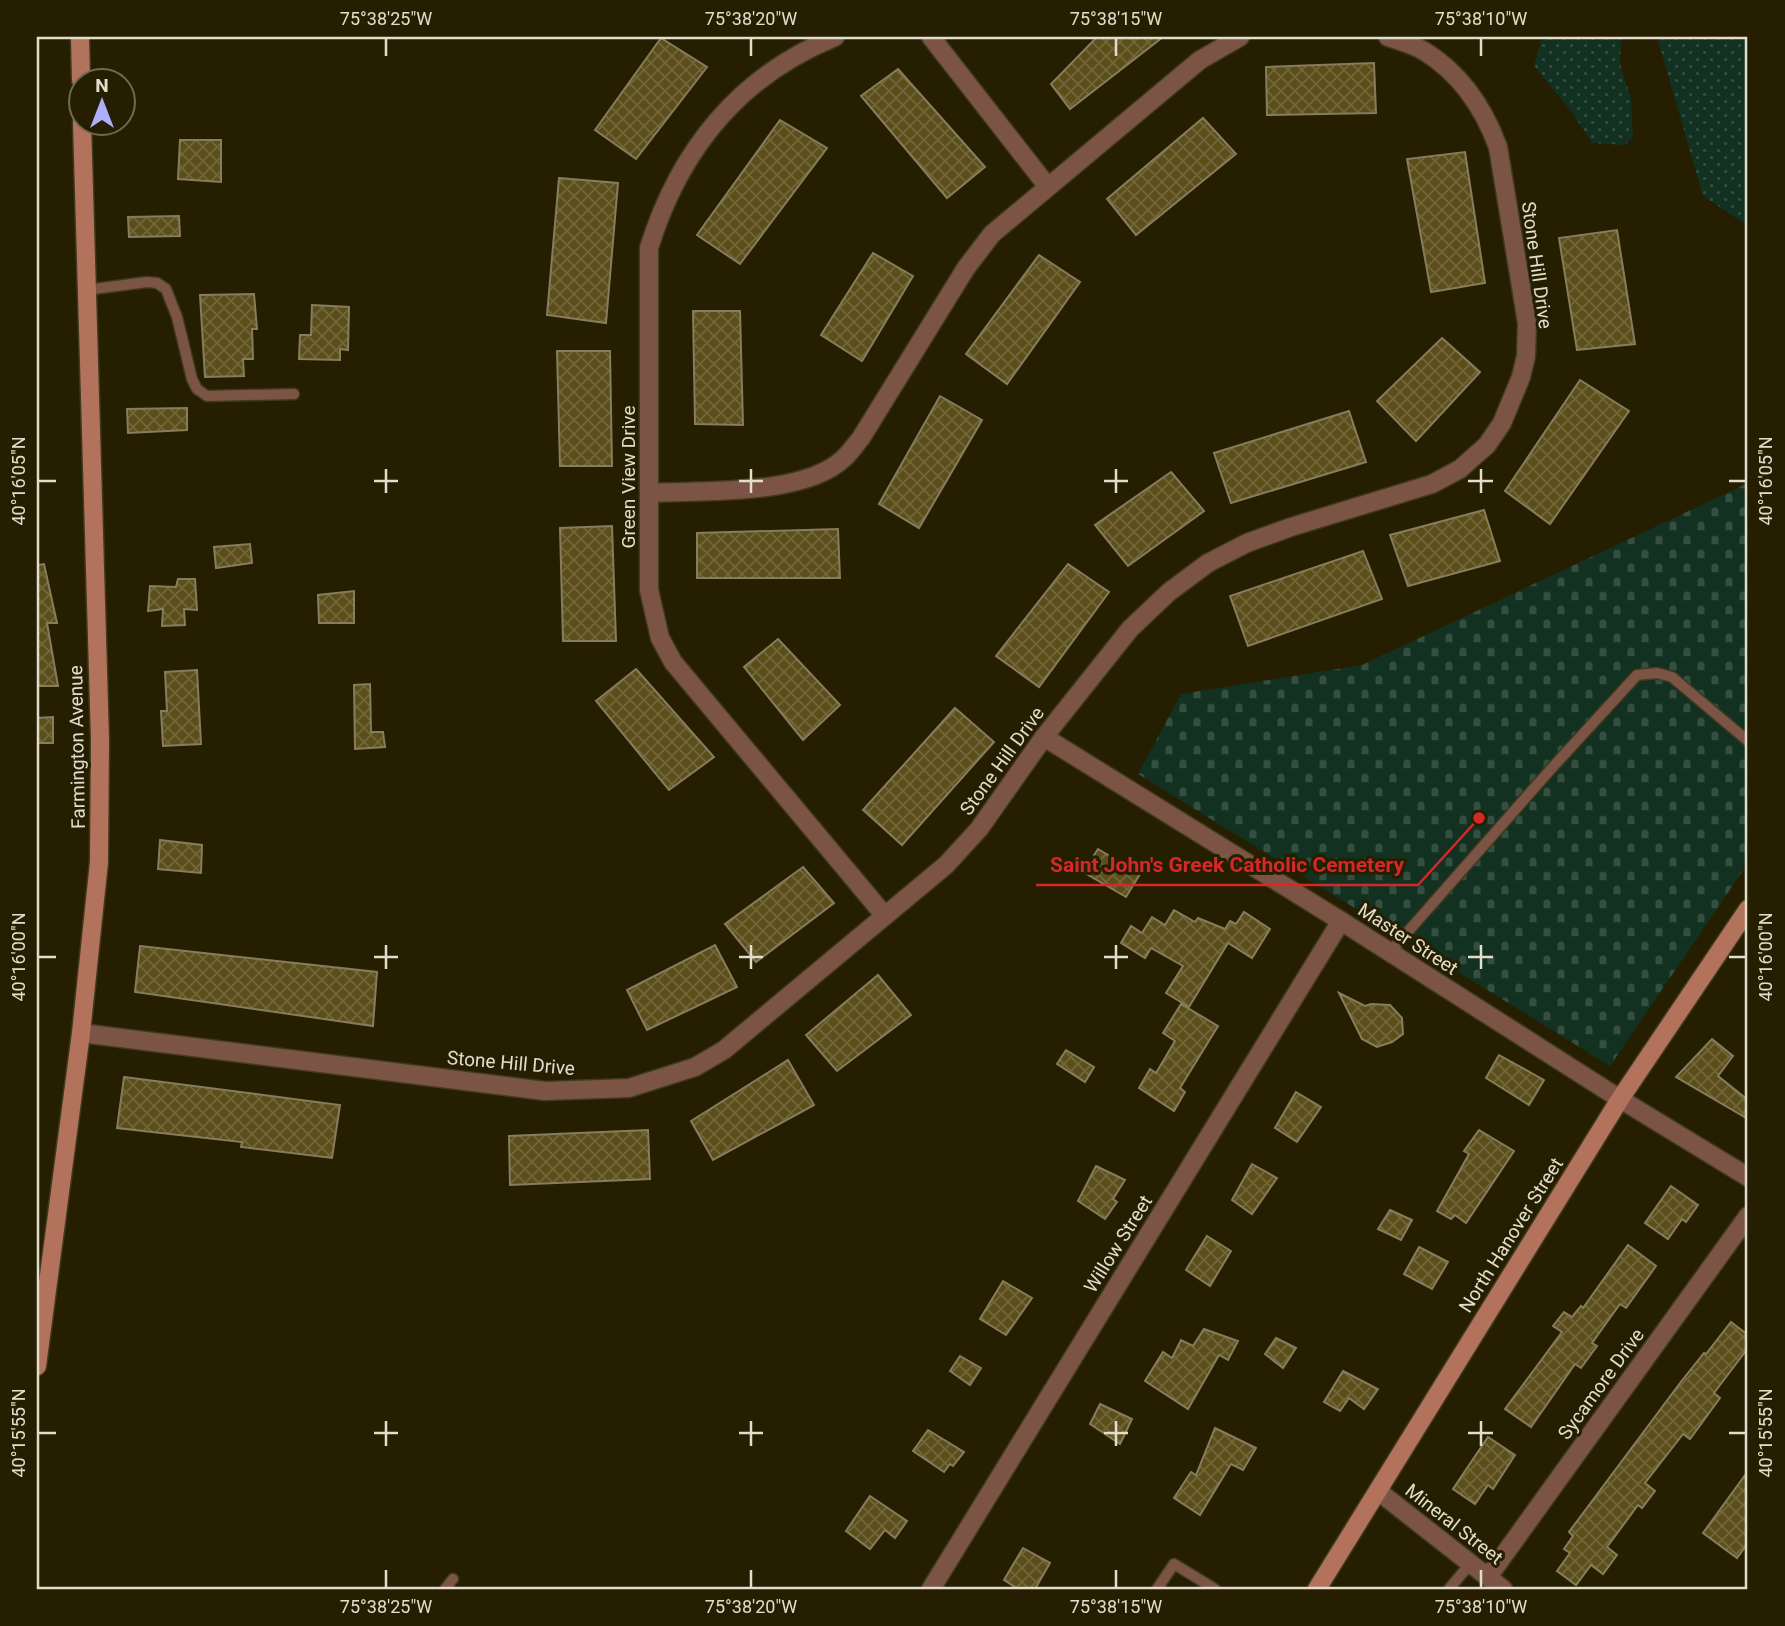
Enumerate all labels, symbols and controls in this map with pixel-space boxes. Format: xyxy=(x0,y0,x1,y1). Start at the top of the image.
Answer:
text: 75°38'25"W xyxy=(340,8,432,29)
text: 75°38'20"W xyxy=(705,8,797,29)
text: 75°38'15"W xyxy=(1070,8,1162,29)
text: 75°38'10"W xyxy=(1435,8,1527,29)
north arrow xyxy=(66,66,136,136)
text: N xyxy=(95,74,109,97)
street label: Stone Hill Drive xyxy=(1517,200,1557,330)
street label: Green View Drive xyxy=(617,405,640,549)
text: 40°16'05"N xyxy=(8,436,29,526)
text: 40°16'05"N xyxy=(1755,436,1776,526)
street label: Farmington Avenue xyxy=(64,665,90,829)
street label: Stone Hill Drive xyxy=(955,702,1049,820)
callout: Saint John's Greek Catholic Cemetery xyxy=(1036,843,1418,885)
text: Saint John's Greek Catholic Cemetery xyxy=(1050,853,1404,877)
street label: Master Street xyxy=(1354,898,1462,980)
text: 40°16'00"N xyxy=(8,912,29,1002)
text: 40°16'00"N xyxy=(1755,912,1776,1002)
street label: Stone Hill Drive xyxy=(446,1046,576,1080)
street label: North Hanover Street xyxy=(1454,1153,1568,1317)
street label: Willow Street xyxy=(1079,1191,1157,1297)
street label: Sycamore Drive xyxy=(1553,1324,1649,1444)
text: 40°15'55"N xyxy=(8,1388,29,1478)
text: 40°15'55"N xyxy=(1755,1388,1776,1478)
street label: Mineral Street xyxy=(1401,1479,1507,1569)
text: 75°38'25"W xyxy=(340,1596,432,1617)
text: 75°38'20"W xyxy=(705,1596,797,1617)
text: 75°38'15"W xyxy=(1070,1596,1162,1617)
text: 75°38'10"W xyxy=(1435,1596,1527,1617)

